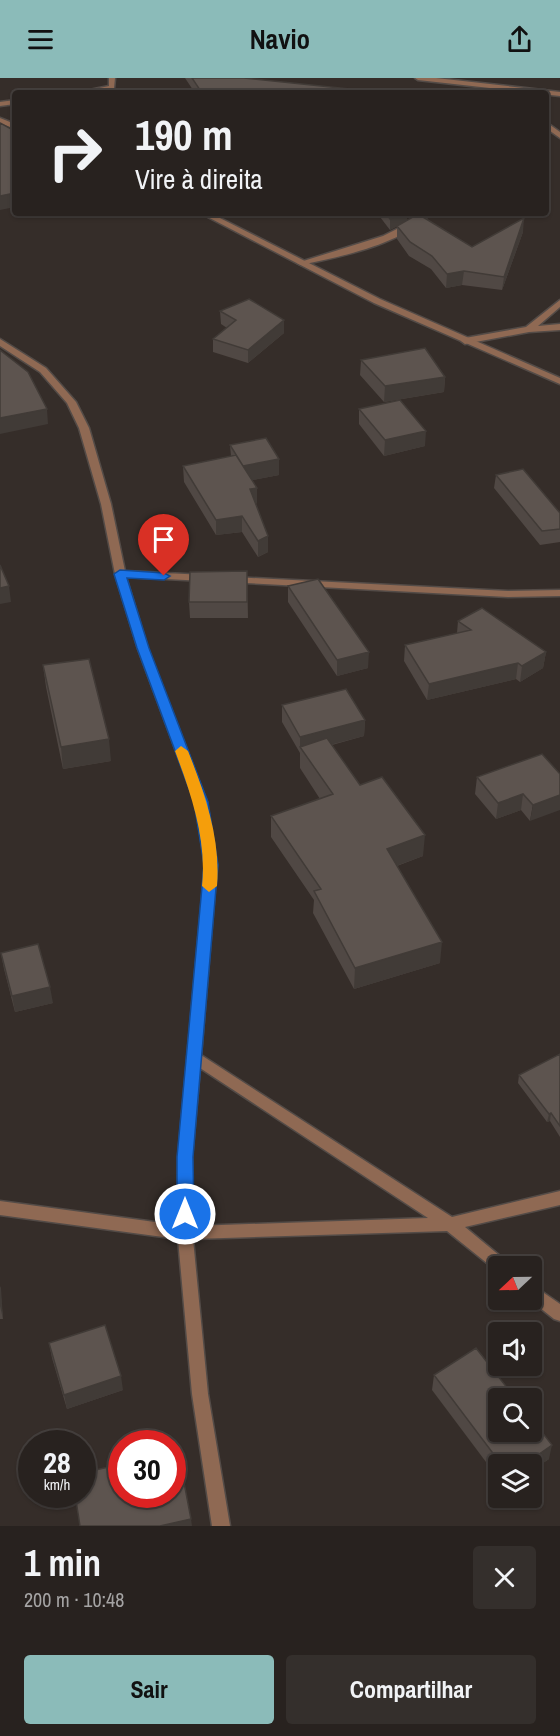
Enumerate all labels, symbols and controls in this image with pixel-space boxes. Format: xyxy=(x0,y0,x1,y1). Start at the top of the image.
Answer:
text: Navio xyxy=(250,21,310,57)
icon: menu xyxy=(24,23,57,56)
icon: share xyxy=(503,23,536,56)
text: 190 m xyxy=(135,107,233,163)
icon: right xyxy=(36,114,114,192)
text: Vire à direita xyxy=(135,161,263,197)
pin xyxy=(138,514,189,576)
icon: arrive xyxy=(147,523,180,556)
position arrow xyxy=(153,1182,217,1246)
north arrow xyxy=(488,1256,542,1310)
map controls xyxy=(488,1256,542,1508)
button: sound xyxy=(488,1322,542,1376)
button: search xyxy=(488,1388,542,1442)
speed limit sign: 30 xyxy=(108,1430,186,1508)
text: 28 xyxy=(43,1442,71,1482)
button: layers xyxy=(488,1454,542,1508)
text: km/h xyxy=(44,1474,70,1495)
text: 1 min xyxy=(24,1539,101,1587)
button: close xyxy=(473,1546,536,1609)
text: 200 m · 10:48 xyxy=(24,1586,124,1613)
button: Sair xyxy=(24,1655,274,1724)
button: Compartilhar xyxy=(286,1655,536,1724)

